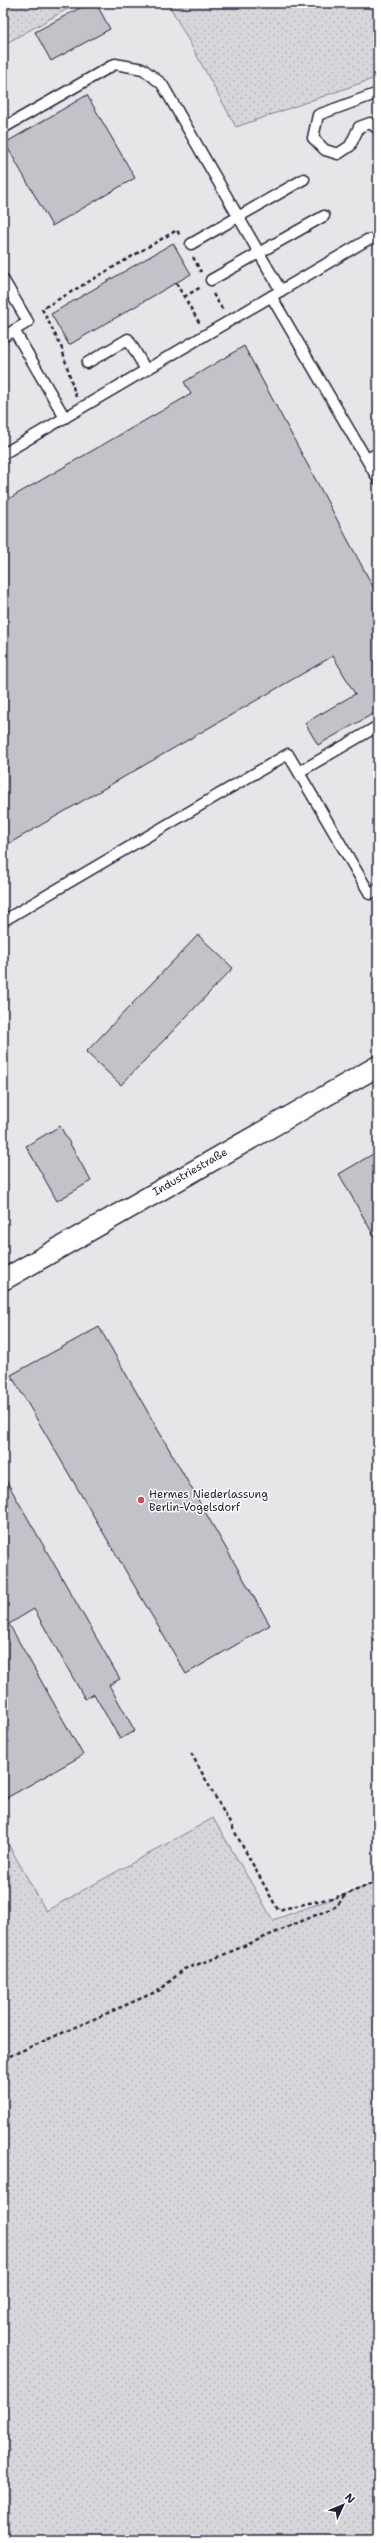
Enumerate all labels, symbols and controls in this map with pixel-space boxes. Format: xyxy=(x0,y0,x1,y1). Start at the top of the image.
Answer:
street label: Industriestraße xyxy=(150,1145,230,1199)
place label: Hermes Niederlassung Berlin-Vogelsdorf xyxy=(149,1487,268,1515)
marker: Hermes Niederlassung Berlin-Vogelsdorf xyxy=(136,1495,146,1505)
north arrow xyxy=(323,2485,363,2525)
text: N xyxy=(341,2490,358,2507)

